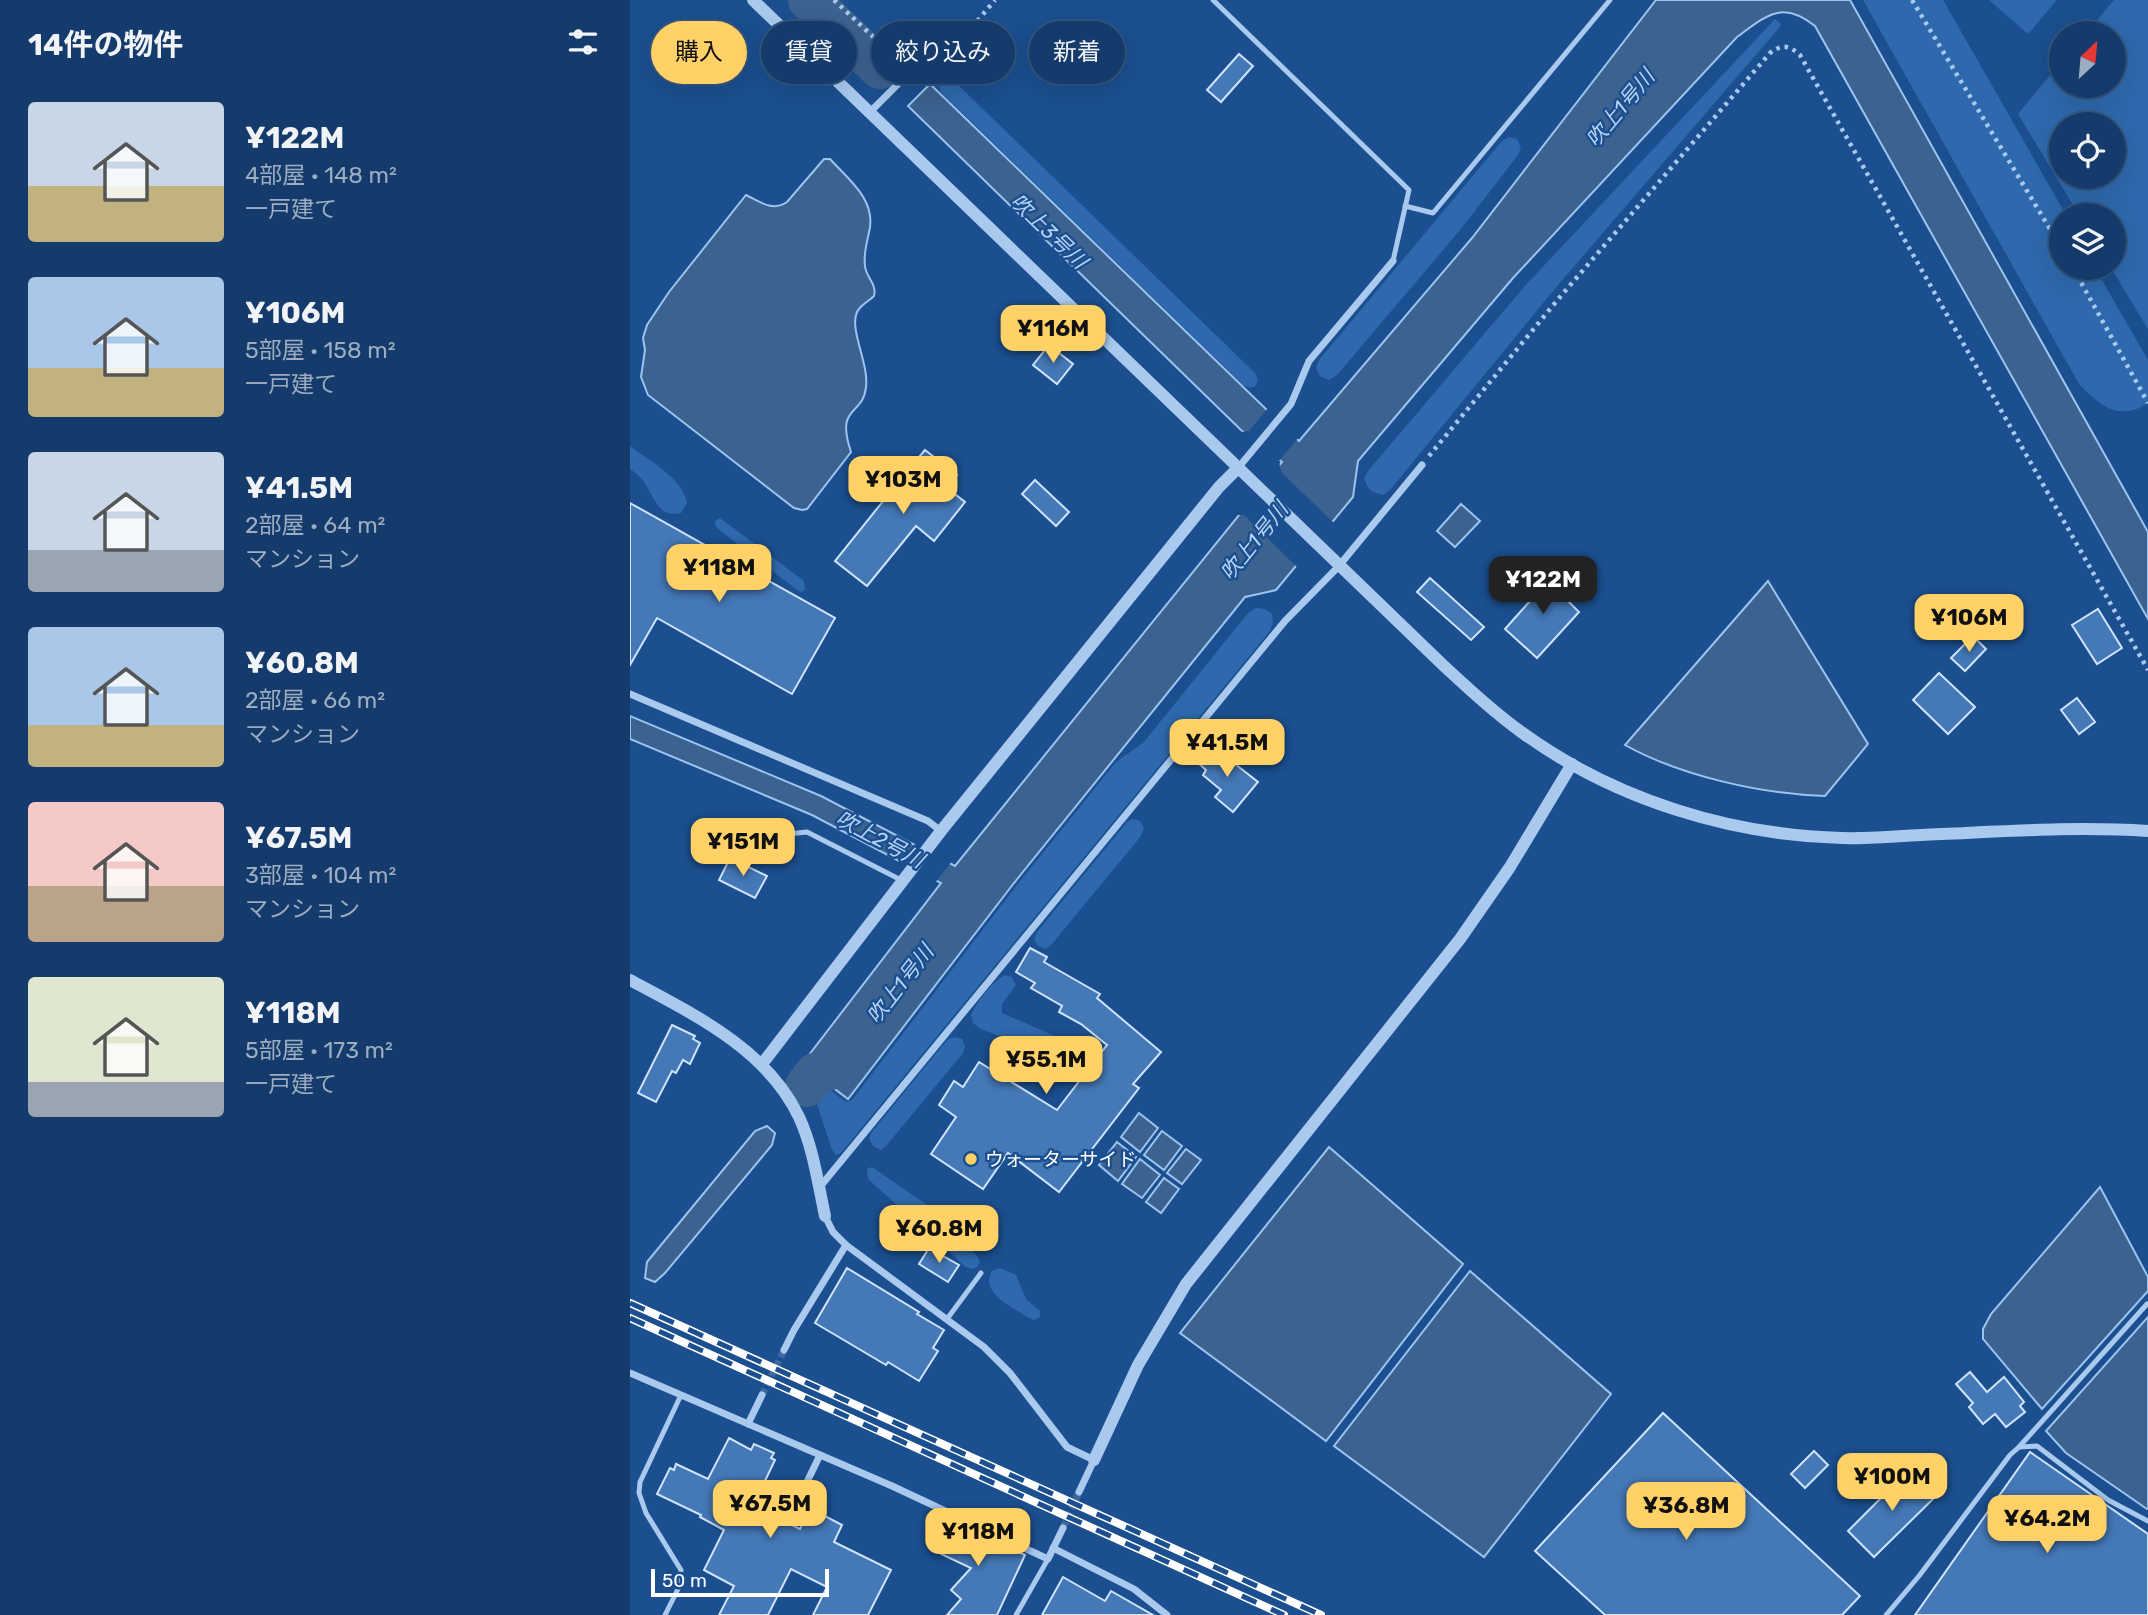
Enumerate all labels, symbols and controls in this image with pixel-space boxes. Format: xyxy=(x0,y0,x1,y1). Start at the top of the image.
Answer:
chip: 購入 xyxy=(651,21,747,84)
chip: 賃貸 xyxy=(761,21,857,84)
chip: 絞り込み xyxy=(871,21,1015,84)
chip: 新着 xyxy=(1029,21,1125,84)
north arrow xyxy=(2049,21,2126,98)
map controls xyxy=(2049,21,2126,280)
icon: filters xyxy=(564,23,602,61)
text: 14件の物件 xyxy=(28,27,183,63)
water label: 吹上1号川 xyxy=(1581,63,1661,152)
button: locate xyxy=(2049,112,2126,189)
text: ¥122M xyxy=(245,120,344,156)
icon: home xyxy=(84,130,168,214)
text: 4部屋 · 148 m² xyxy=(245,161,397,189)
water label: 吹上3号川 xyxy=(1006,188,1094,275)
text: 一戸建て xyxy=(245,195,337,223)
button: layers xyxy=(2049,203,2126,280)
text: ¥106M xyxy=(245,295,345,331)
icon: home xyxy=(84,305,168,389)
pin: ¥116M xyxy=(1004,306,1102,365)
text: ¥116M xyxy=(1017,314,1089,342)
text: 5部屋 · 158 m² xyxy=(245,336,396,364)
text: 一戸建て xyxy=(245,370,337,398)
pin: ¥103M xyxy=(854,456,952,516)
text: ¥103M xyxy=(864,465,942,493)
text: ¥41.5M xyxy=(245,470,353,506)
icon: home xyxy=(84,480,168,564)
water label: 吹上1号川 xyxy=(1215,495,1294,585)
text: 2部屋 · 64 m² xyxy=(245,511,385,539)
pin: ¥118M xyxy=(670,544,768,604)
text: マンション xyxy=(245,545,360,573)
text: ¥118M xyxy=(682,553,756,581)
pin: ¥122M xyxy=(1494,556,1592,616)
text: ¥122M xyxy=(1505,565,1581,593)
pin: ¥106M xyxy=(1920,594,2018,654)
text: ¥106M xyxy=(1931,603,2007,631)
text: ¥60.8M xyxy=(245,645,359,681)
icon: home xyxy=(84,655,168,739)
text: 2部屋 · 66 m² xyxy=(245,686,385,714)
text: マンション xyxy=(245,720,360,748)
pin: ¥41.5M xyxy=(1170,720,1284,779)
text: ¥41.5M xyxy=(1186,728,1268,756)
water label: 吹上2号川 xyxy=(832,805,930,874)
pin: ¥151M xyxy=(694,818,792,878)
text: ¥67.5M xyxy=(245,820,352,856)
text: ¥151M xyxy=(707,827,779,855)
icon: home xyxy=(84,830,168,914)
text: 3部屋 · 104 m² xyxy=(245,861,396,889)
text: マンション xyxy=(245,895,360,923)
water label: 吹上1号川 xyxy=(862,938,940,1028)
text: ¥118M xyxy=(245,995,341,1031)
icon: home xyxy=(84,1005,168,1089)
text: 5部屋 · 173 m² xyxy=(245,1036,393,1064)
pin: ¥55.1M xyxy=(989,1036,1103,1096)
text: ¥55.1M xyxy=(1006,1045,1086,1073)
text: 一戸建て xyxy=(245,1070,337,1098)
place label: ウォーターサイド xyxy=(985,1148,1137,1171)
marker: ウォーターサイド xyxy=(963,1151,979,1167)
pin: ¥60.8M xyxy=(882,1206,996,1265)
text: ¥60.8M xyxy=(895,1214,983,1242)
pin: ¥100M xyxy=(1843,1454,1941,1513)
text: ¥100M xyxy=(1853,1462,1931,1490)
pin: ¥67.5M xyxy=(713,1480,827,1540)
pin: ¥36.8M xyxy=(1629,1482,1743,1542)
text: ¥67.5M xyxy=(729,1489,811,1517)
text: ¥36.8M xyxy=(1642,1491,1730,1519)
pin: ¥64.2M xyxy=(1990,1496,2104,1555)
text: ¥64.2M xyxy=(2004,1504,2090,1532)
pin: ¥118M xyxy=(929,1508,1027,1568)
text: ¥118M xyxy=(941,1517,1015,1545)
scale bar xyxy=(651,1566,830,1598)
text: 50 m xyxy=(662,1569,707,1592)

